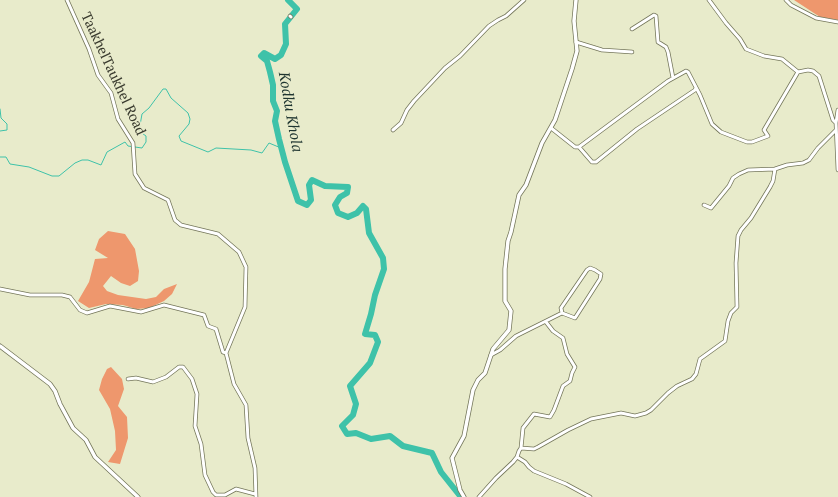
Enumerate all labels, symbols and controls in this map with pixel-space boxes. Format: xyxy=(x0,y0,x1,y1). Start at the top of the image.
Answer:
street label: TaakhelTaukhel Road xyxy=(77,10,149,138)
water label: Kodku Khola xyxy=(274,70,306,154)

